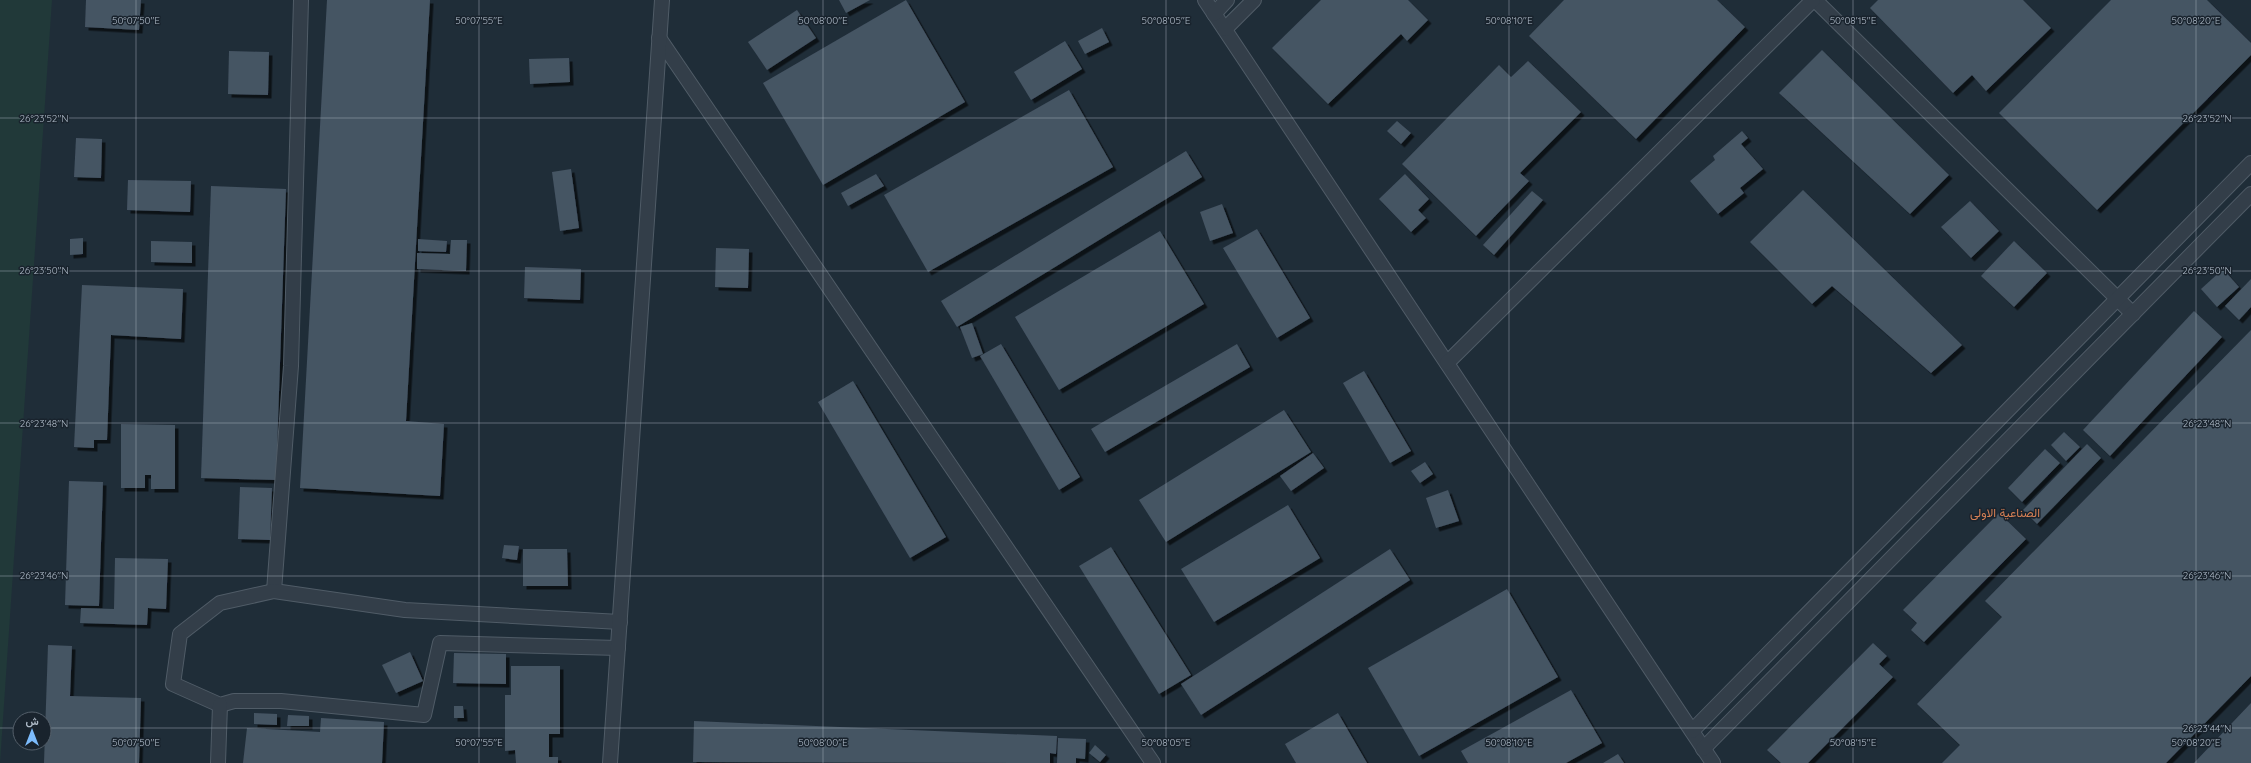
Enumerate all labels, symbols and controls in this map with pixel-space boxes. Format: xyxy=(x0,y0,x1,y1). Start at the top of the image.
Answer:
text: 50°07'50"E xyxy=(112,14,160,27)
text: 50°07'55"E xyxy=(455,14,503,27)
text: 50°08'00"E xyxy=(798,14,848,27)
text: 50°08'05"E xyxy=(1142,14,1191,27)
text: 50°08'10"E xyxy=(1485,14,1533,27)
text: 50°08'15"E xyxy=(1830,14,1877,27)
text: 50°08'20"E xyxy=(2172,14,2221,27)
text: 26°23'52"N xyxy=(19,112,69,125)
text: 26°23'52"N xyxy=(2182,112,2232,125)
text: 26°23'50"N xyxy=(19,264,69,277)
text: 26°23'50"N xyxy=(2182,264,2232,277)
text: 26°23'48"N xyxy=(20,417,68,430)
text: 26°23'48"N xyxy=(2183,417,2231,430)
district label: الصناعية الاولى xyxy=(1970,505,2040,521)
text: 26°23'46"N xyxy=(20,569,68,582)
text: 26°23'46"N xyxy=(2183,569,2231,582)
north arrow xyxy=(12,711,52,751)
text: ش xyxy=(25,714,39,728)
text: 26°23'44"N xyxy=(2183,722,2231,735)
text: 50°07'50"E xyxy=(112,736,160,749)
text: 50°07'55"E xyxy=(455,736,503,749)
text: 50°08'00"E xyxy=(798,736,848,749)
text: 50°08'05"E xyxy=(1142,736,1191,749)
text: 50°08'10"E xyxy=(1485,736,1533,749)
text: 50°08'15"E xyxy=(1830,736,1877,749)
text: 50°08'20"E xyxy=(2172,736,2221,749)

